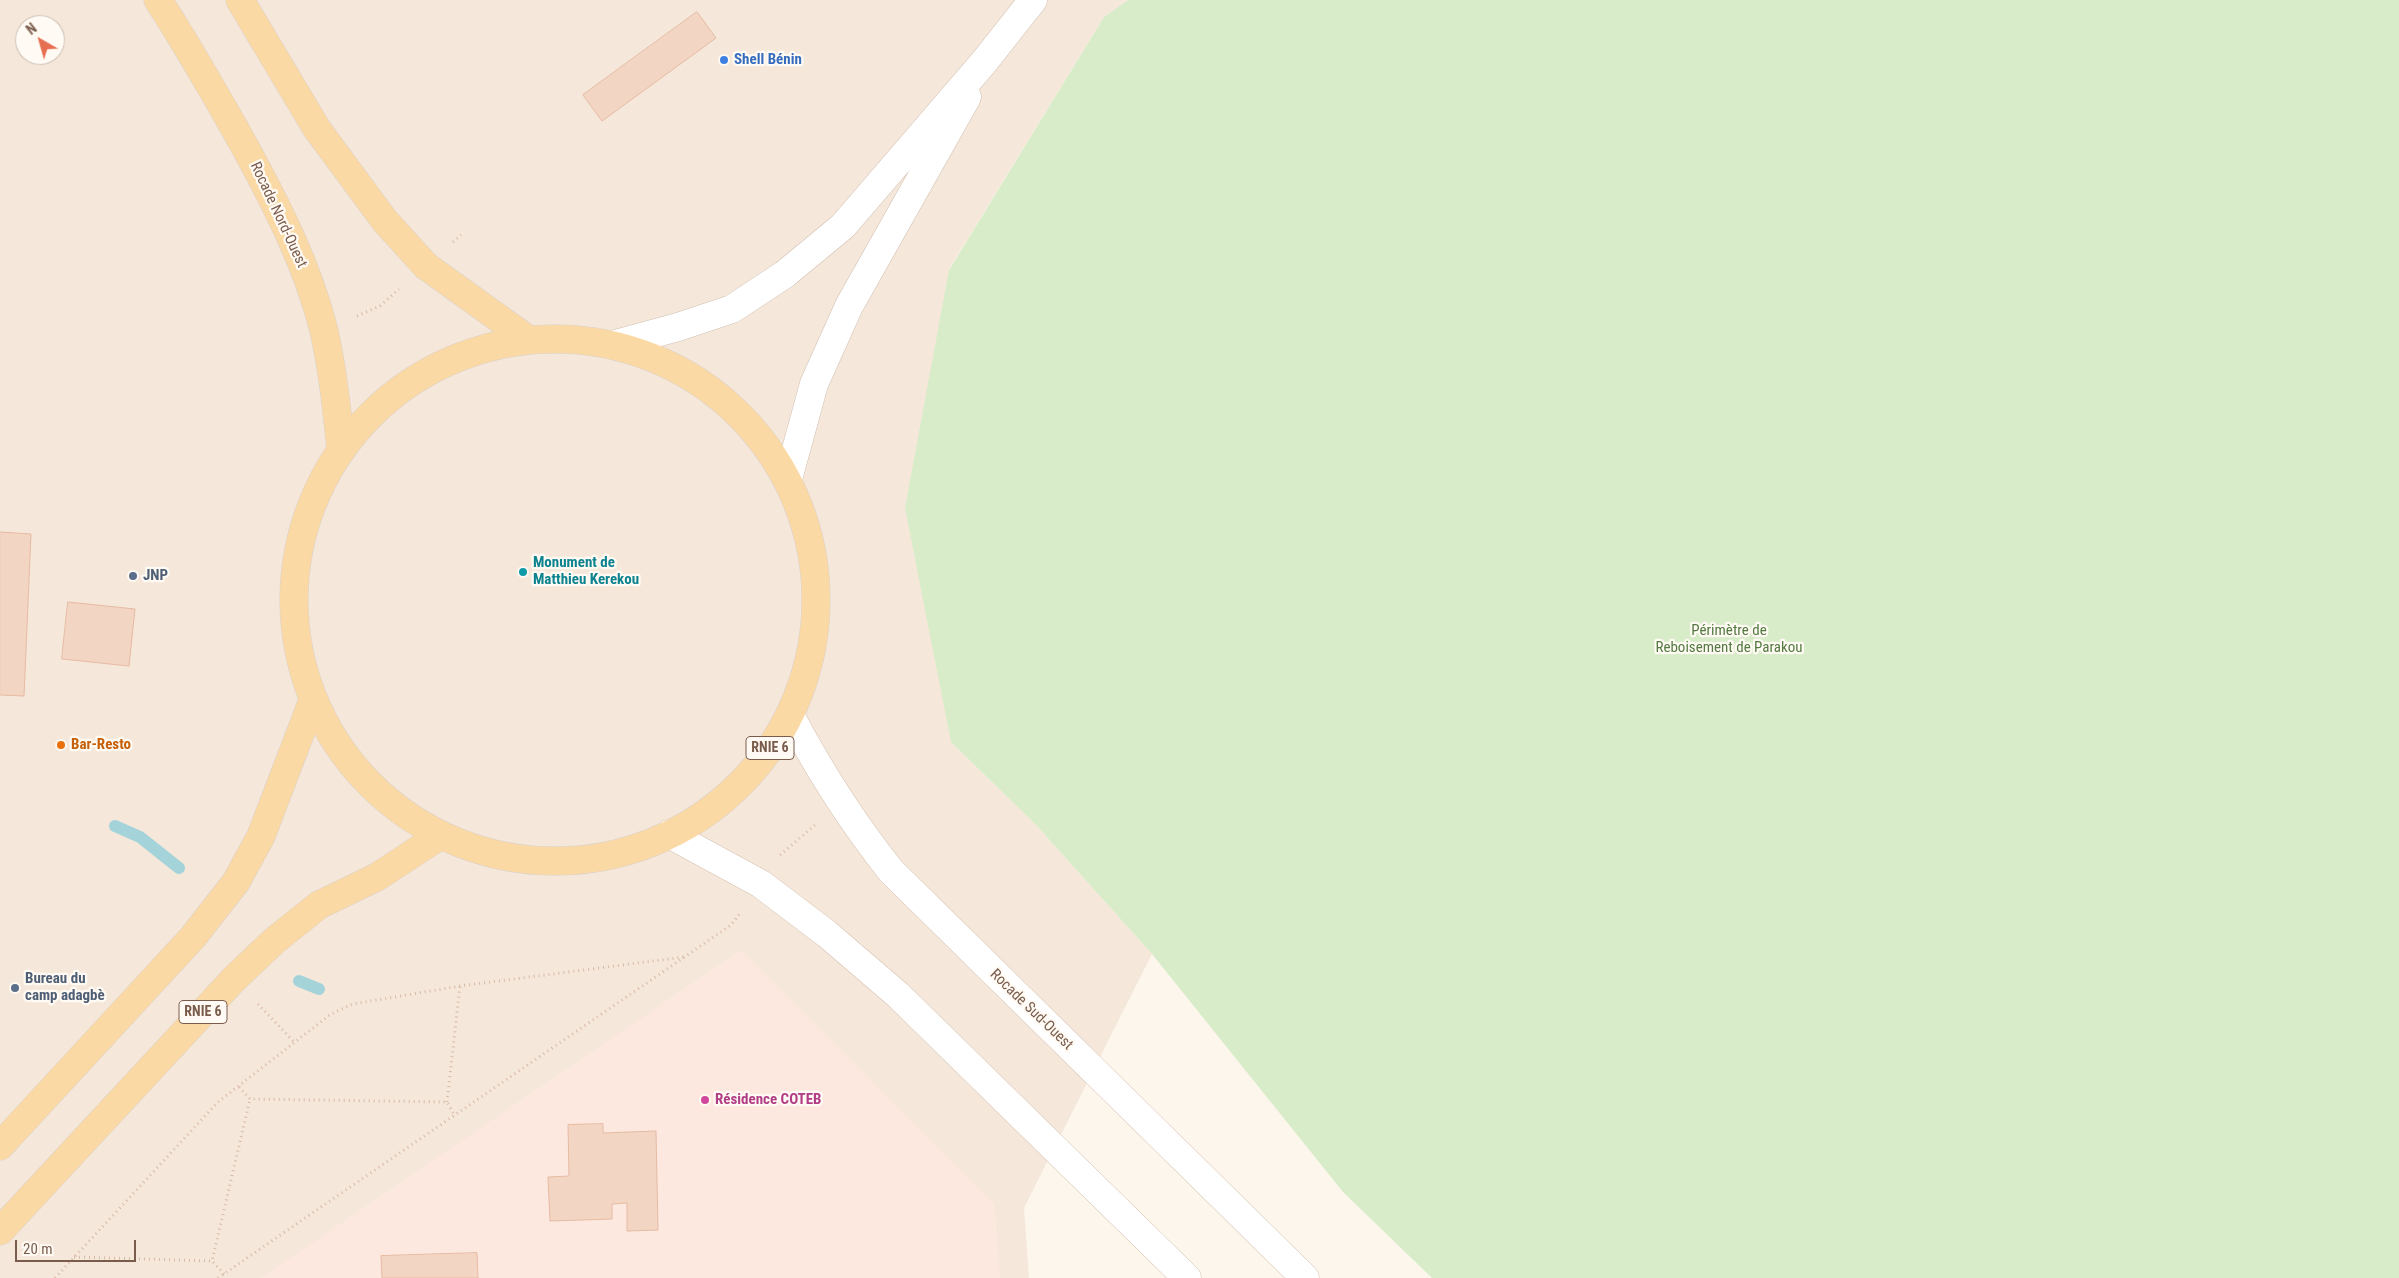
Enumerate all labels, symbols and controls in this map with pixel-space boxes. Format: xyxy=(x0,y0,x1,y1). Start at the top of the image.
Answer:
north arrow xyxy=(15,15,65,65)
text: N xyxy=(23,20,40,38)
place label: Shell Bénin xyxy=(734,51,802,69)
marker: Shell Bénin xyxy=(718,54,730,66)
street label: Rocade Nord-Ouest xyxy=(246,159,310,271)
place label: Monument de Matthieu Kerekou xyxy=(533,554,639,589)
marker: Monument de Matthieu Kerekou xyxy=(517,566,529,578)
place label: JNP xyxy=(143,567,168,585)
marker: JNP xyxy=(127,570,139,582)
park label: Périmètre de Reboisement de Parakou xyxy=(1655,622,1803,657)
place label: Bar-Resto xyxy=(71,736,131,754)
road number: RNIE 6 xyxy=(746,736,794,760)
marker: Bar-Resto xyxy=(55,739,67,751)
street label: Rocade Sud-Ouest xyxy=(986,966,1076,1054)
place label: Bureau du camp adagbè xyxy=(25,970,105,1005)
marker: Bureau du camp adagbè xyxy=(9,982,21,994)
road number: RNIE 6 xyxy=(179,1000,227,1024)
place label: Résidence COTEB xyxy=(715,1091,821,1109)
marker: Résidence COTEB xyxy=(699,1094,711,1106)
scale bar xyxy=(18,1230,139,1262)
text: 20 m xyxy=(23,1240,53,1258)

